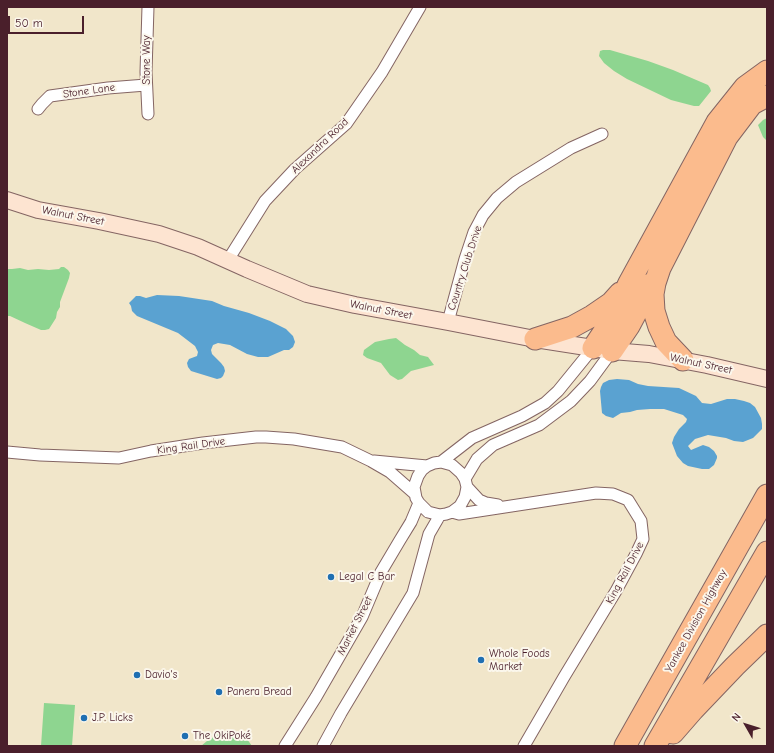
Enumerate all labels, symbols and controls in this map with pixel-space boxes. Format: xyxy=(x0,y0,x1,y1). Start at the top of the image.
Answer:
scale bar xyxy=(10,8,86,34)
text: 50 m xyxy=(15,16,43,30)
street label: Stone Way xyxy=(140,35,154,85)
street label: Stone Lane xyxy=(62,81,116,101)
street label: Alexandra Road xyxy=(289,116,351,176)
street label: Walnut Street xyxy=(41,204,105,228)
street label: Country Club Drive xyxy=(445,224,485,312)
street label: Walnut Street xyxy=(349,298,413,322)
street label: Walnut Street xyxy=(669,351,733,377)
street label: King Rail Drive xyxy=(156,435,226,457)
street label: King Rail Drive xyxy=(603,540,647,606)
street label: Yankee Division Highway xyxy=(662,567,730,675)
place label: Legal C Bar xyxy=(339,570,395,584)
marker: Legal C Bar xyxy=(326,572,336,582)
street label: Market Street xyxy=(335,594,375,658)
place label: Whole Foods Market xyxy=(489,647,550,673)
marker: Whole Foods Market xyxy=(476,655,486,665)
place label: Davio's xyxy=(145,668,177,682)
marker: Davio's xyxy=(132,670,142,680)
place label: Panera Bread xyxy=(227,685,291,699)
marker: Panera Bread xyxy=(214,687,224,697)
north arrow xyxy=(726,705,766,745)
text: N xyxy=(729,710,744,724)
place label: J.P. Licks xyxy=(92,711,133,725)
marker: J.P. Licks xyxy=(79,713,89,723)
place label: The OkiPoké xyxy=(193,729,251,743)
marker: The OkiPoké xyxy=(180,731,190,741)

